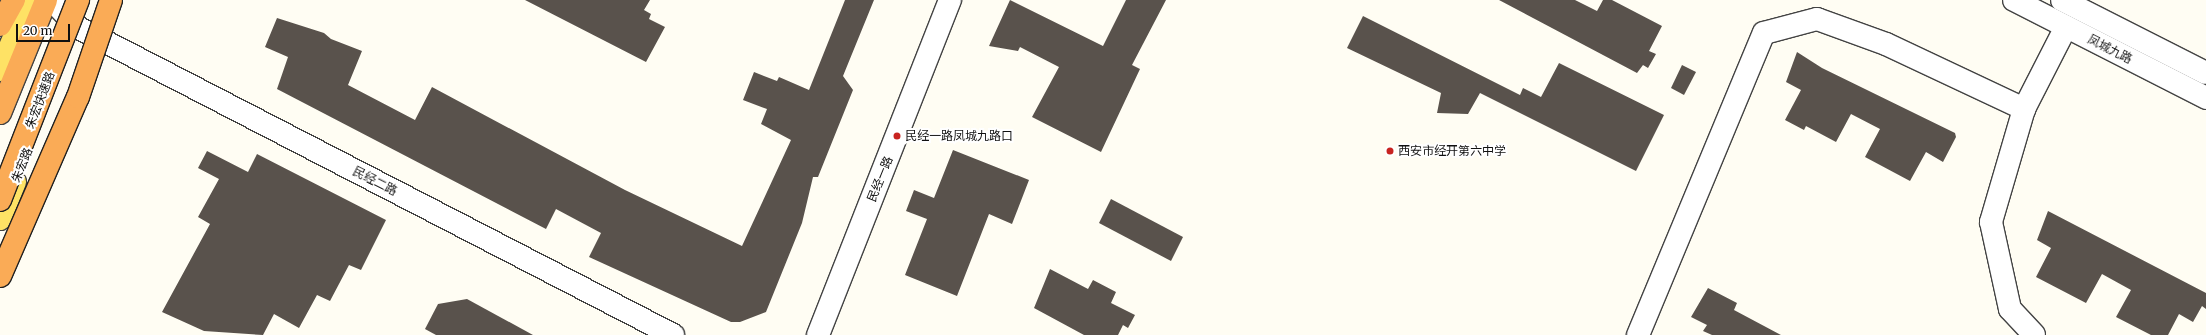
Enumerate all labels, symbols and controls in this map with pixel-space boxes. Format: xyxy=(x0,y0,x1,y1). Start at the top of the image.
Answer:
scale bar xyxy=(18,16,72,42)
text: 20 m xyxy=(23,23,52,38)
street label: 凤城九路 xyxy=(2085,32,2135,66)
street label: 朱宏快速路 xyxy=(23,69,57,131)
place label: 民经一路凤城九路口 xyxy=(905,129,1013,143)
marker: 民经一路凤城九路口 xyxy=(892,131,902,141)
place label: 西安市经开第六中学 xyxy=(1398,144,1506,158)
street label: 朱宏路 xyxy=(9,146,35,184)
marker: 西安市经开第六中学 xyxy=(1385,146,1395,156)
street label: 民经一路 xyxy=(864,154,896,204)
street label: 民经二路 xyxy=(350,164,400,198)

